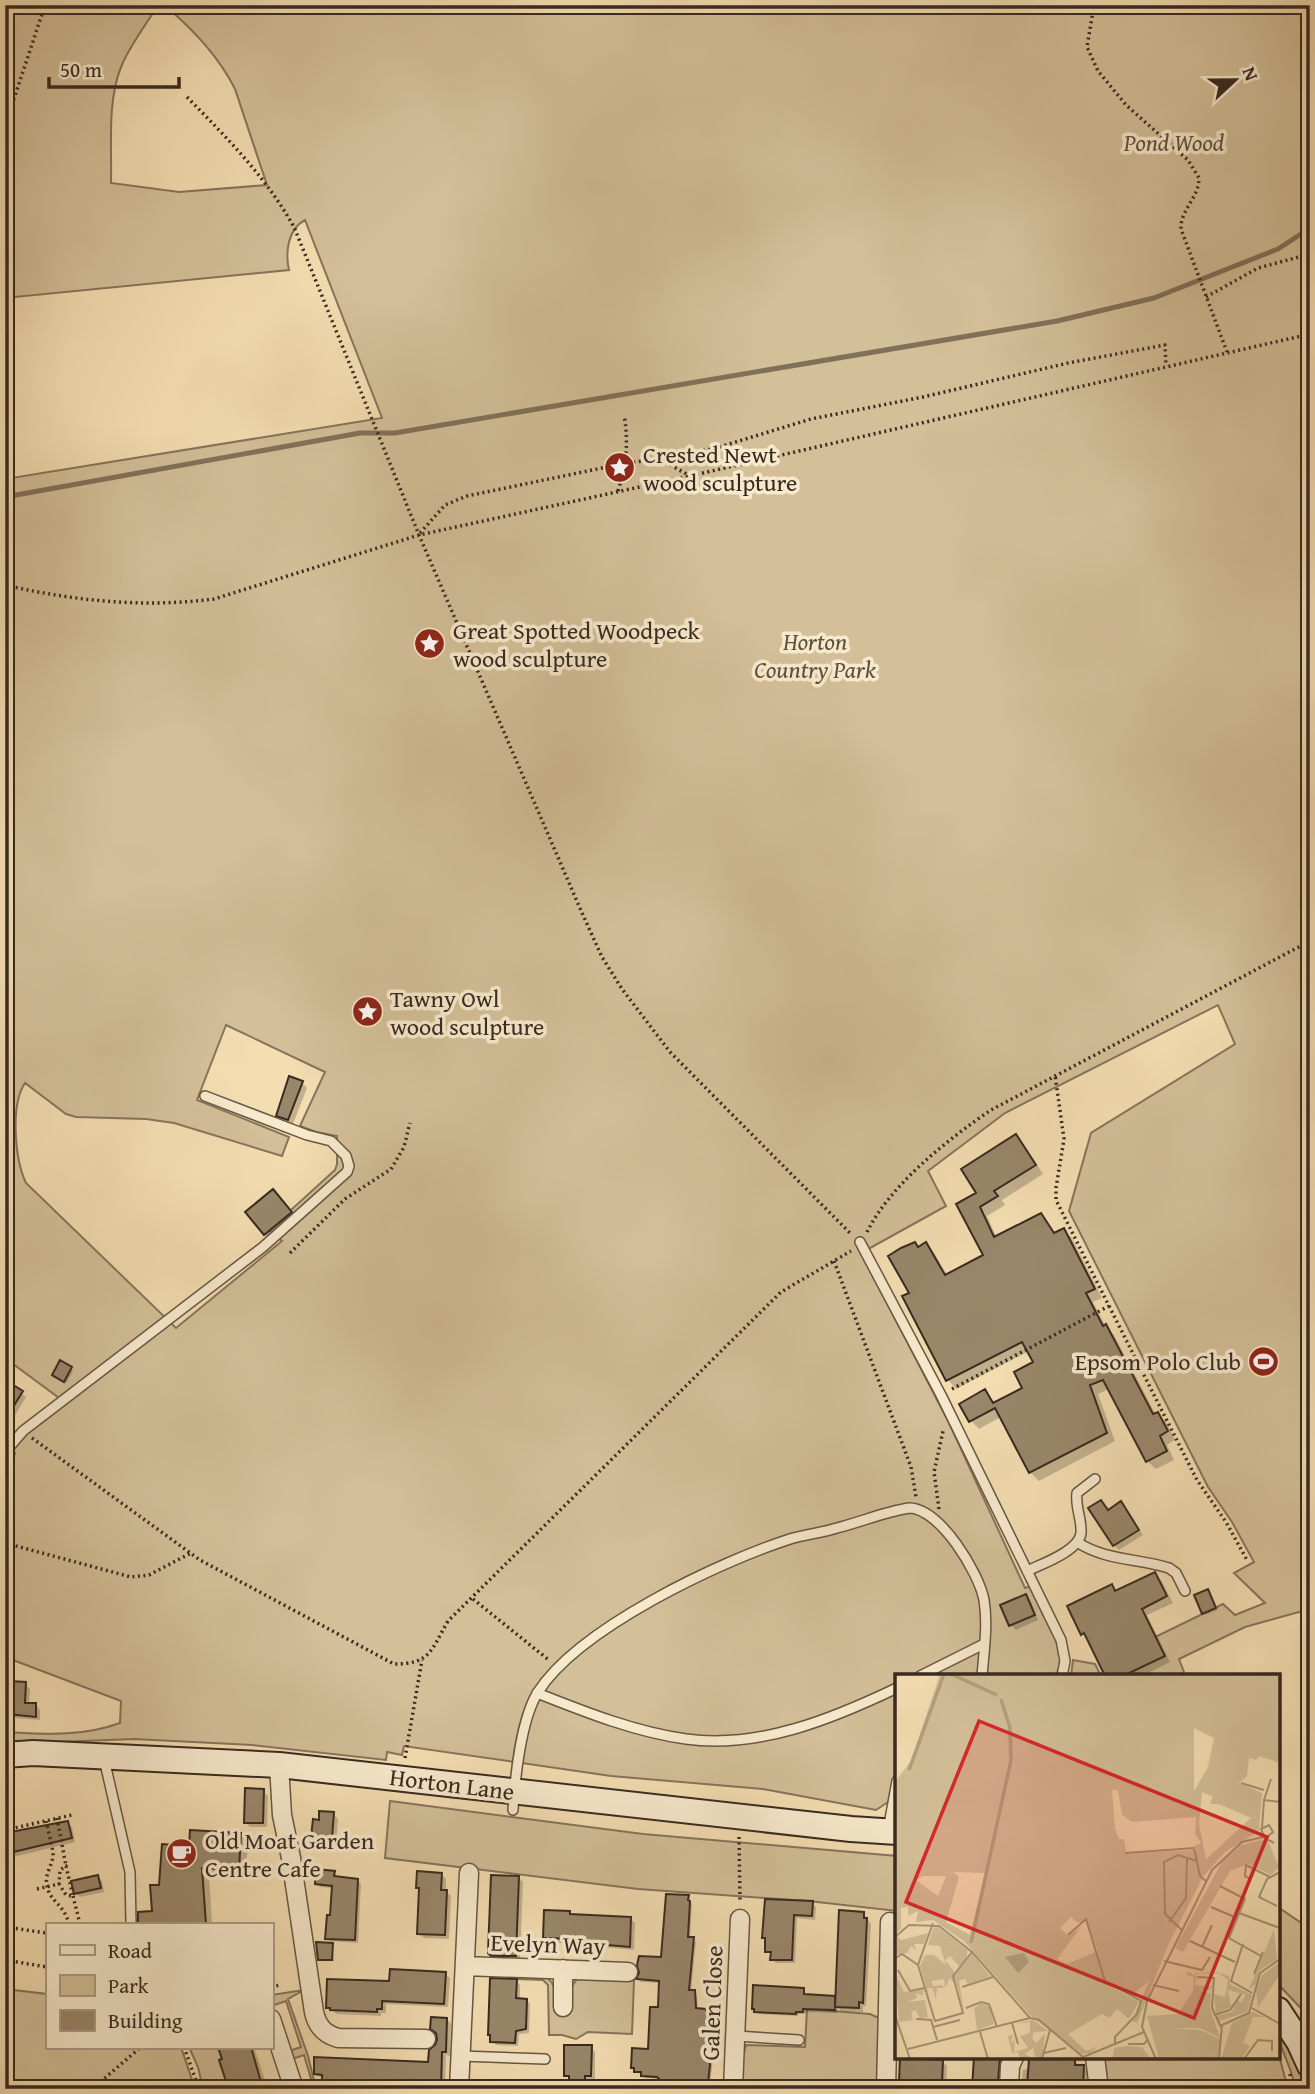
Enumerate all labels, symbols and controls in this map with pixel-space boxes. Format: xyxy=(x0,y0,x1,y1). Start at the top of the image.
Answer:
scale bar xyxy=(49,46,178,90)
north arrow xyxy=(1200,46,1270,116)
text: 50 m xyxy=(60,54,102,85)
text: N xyxy=(1235,62,1266,85)
park label: Pond Wood xyxy=(1123,125,1225,160)
place label: Crested Newt wood sculpture xyxy=(643,437,797,500)
place icon: Crested Newt wood sculpture xyxy=(603,451,637,485)
place label: Great Spotted Woodpeck wood sculpture xyxy=(453,613,701,676)
park label: Horton Country Park xyxy=(754,624,876,687)
place icon: Great Spotted Woodpeck wood sculpture xyxy=(413,627,447,661)
place label: Tawny Owl wood sculpture xyxy=(390,981,544,1044)
place icon: Tawny Owl wood sculpture xyxy=(350,995,384,1029)
place label: Epsom Polo Club xyxy=(1075,1344,1241,1379)
sports icon: Epsom Polo Club xyxy=(1247,1344,1281,1378)
inset map xyxy=(895,1674,1280,2059)
street label: Horton Lane xyxy=(388,1759,516,1809)
place label: Old Moat Garden Centre Cafe xyxy=(205,1823,375,1886)
cafe icon: Old Moat Garden Centre Cafe xyxy=(165,1837,199,1871)
legend xyxy=(46,1923,273,2048)
street label: Evelyn Way xyxy=(490,1925,606,1963)
text: Road xyxy=(108,1935,153,1966)
street label: Galen Close xyxy=(693,1945,731,2061)
text: Park xyxy=(108,1970,149,2001)
text: Building xyxy=(108,2005,183,2036)

